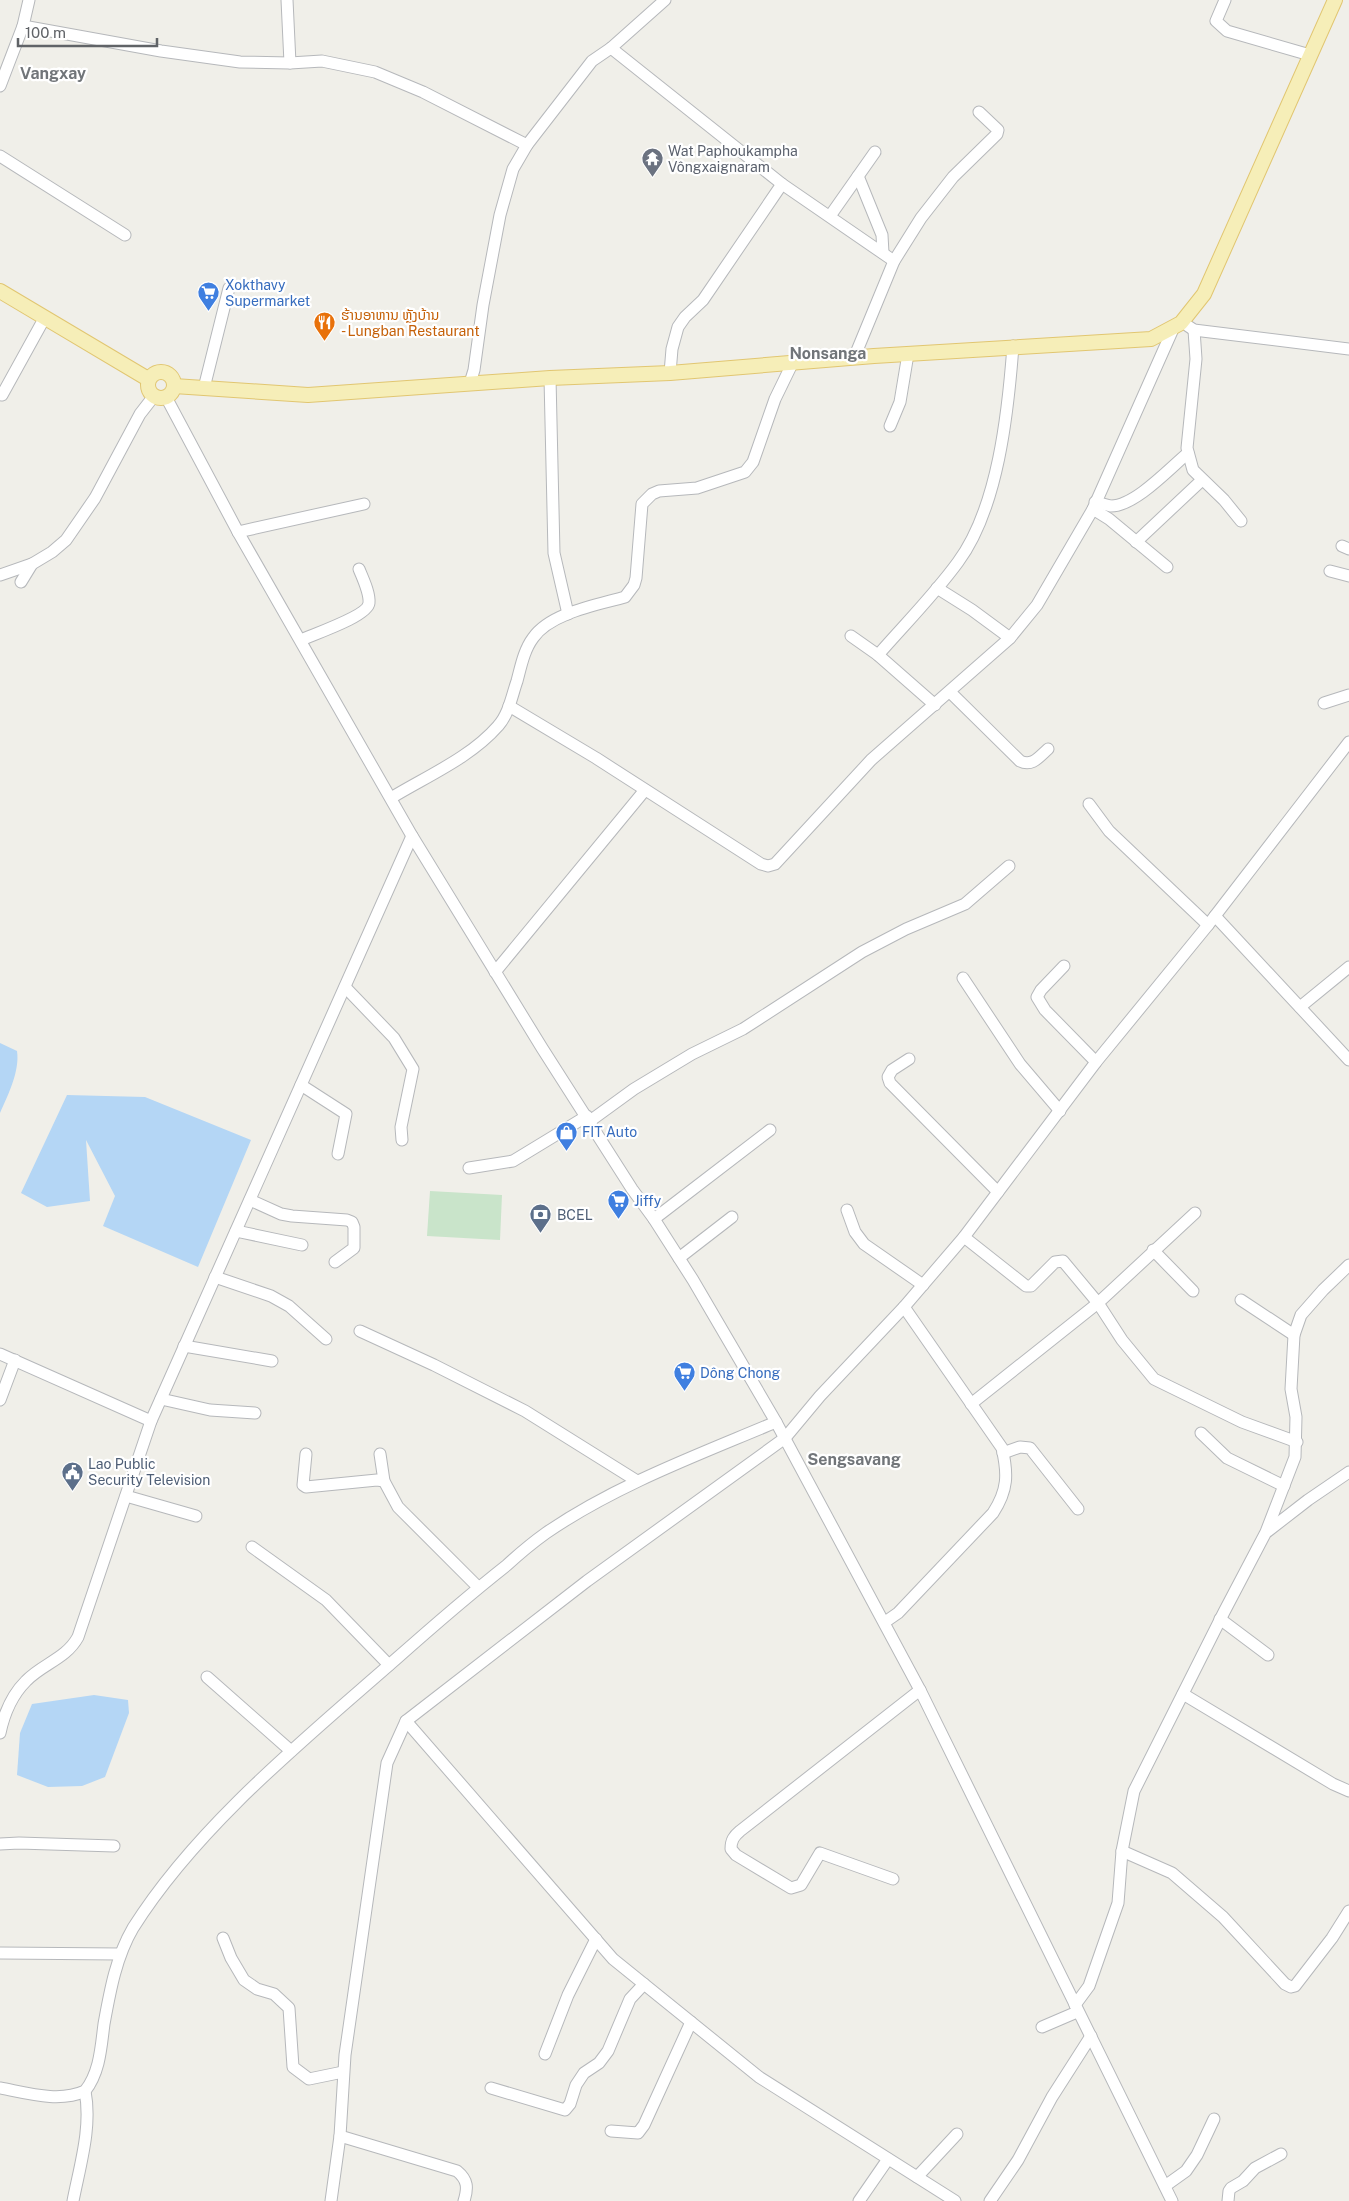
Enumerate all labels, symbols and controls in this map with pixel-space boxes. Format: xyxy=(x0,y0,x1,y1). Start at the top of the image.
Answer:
scale bar xyxy=(18,15,156,47)
text: 100 m xyxy=(25,24,66,41)
district label: Vangxay xyxy=(20,64,86,83)
place label: Wat Paphoukampha Vôngxaignaram xyxy=(668,143,798,175)
temple icon: Wat Paphoukampha Vôngxaignaram xyxy=(640,147,664,178)
place label: Xokthavy Supermarket xyxy=(225,277,310,309)
supermarket icon: Xokthavy Supermarket xyxy=(197,281,221,312)
place label: ຮ້ານອາຫານ ຫຼັງບ້ານ - Lungban Restaurant xyxy=(341,307,480,339)
restaurant icon: ຮ້ານອາຫານ ຫຼັງບ້ານ - Lungban Restaurant xyxy=(313,311,337,342)
district label: Nonsanga xyxy=(790,344,866,363)
shop icon: FIT Auto xyxy=(554,1120,578,1151)
place label: FIT Auto xyxy=(582,1124,637,1140)
supermarket icon: Jiffy xyxy=(606,1189,630,1220)
place label: Jiffy xyxy=(634,1193,662,1209)
bank icon: BCEL xyxy=(529,1203,553,1234)
place label: BCEL xyxy=(557,1207,593,1223)
supermarket icon: Dông Chong xyxy=(672,1361,696,1392)
place label: Dông Chong xyxy=(700,1365,781,1381)
district label: Sengsavang xyxy=(807,1450,901,1469)
place label: Lao Public Security Television xyxy=(88,1456,210,1488)
public building icon: Lao Public Security Television xyxy=(60,1460,84,1491)

